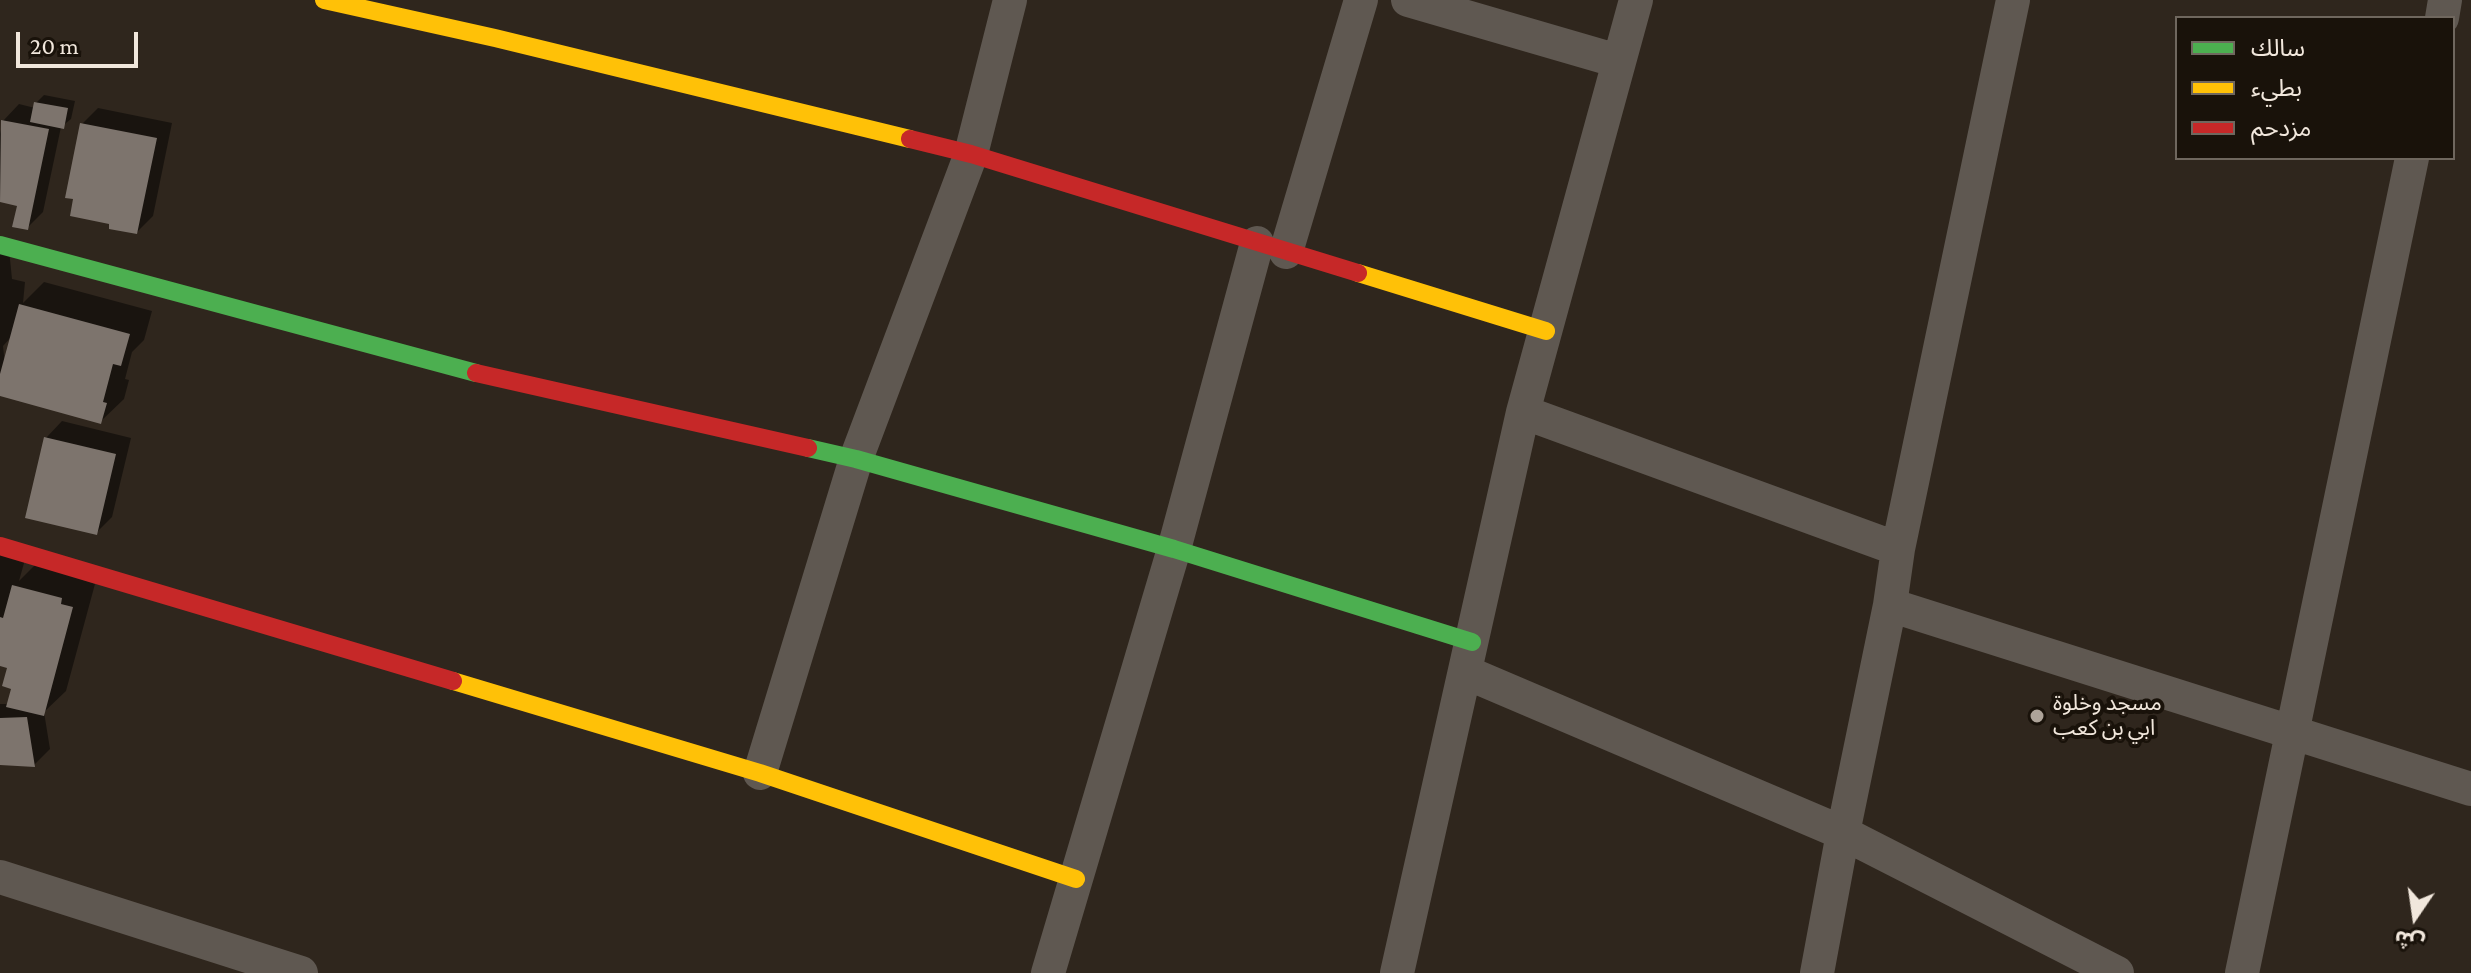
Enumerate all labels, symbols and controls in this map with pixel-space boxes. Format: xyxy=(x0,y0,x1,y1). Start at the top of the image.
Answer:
scale bar xyxy=(20,16,142,66)
legend xyxy=(2175,16,2455,160)
text: 20 m xyxy=(30,32,79,59)
text: سالك xyxy=(2251,34,2305,61)
text: بطيء xyxy=(2251,74,2302,101)
text: مزدحم xyxy=(2251,114,2311,141)
place label: مسجد وخلوة ابي بن كعب xyxy=(2053,690,2162,742)
marker: مسجد وخلوة ابي بن كعب xyxy=(2028,707,2046,725)
north arrow xyxy=(2375,877,2455,957)
text: ش xyxy=(2392,925,2427,956)

